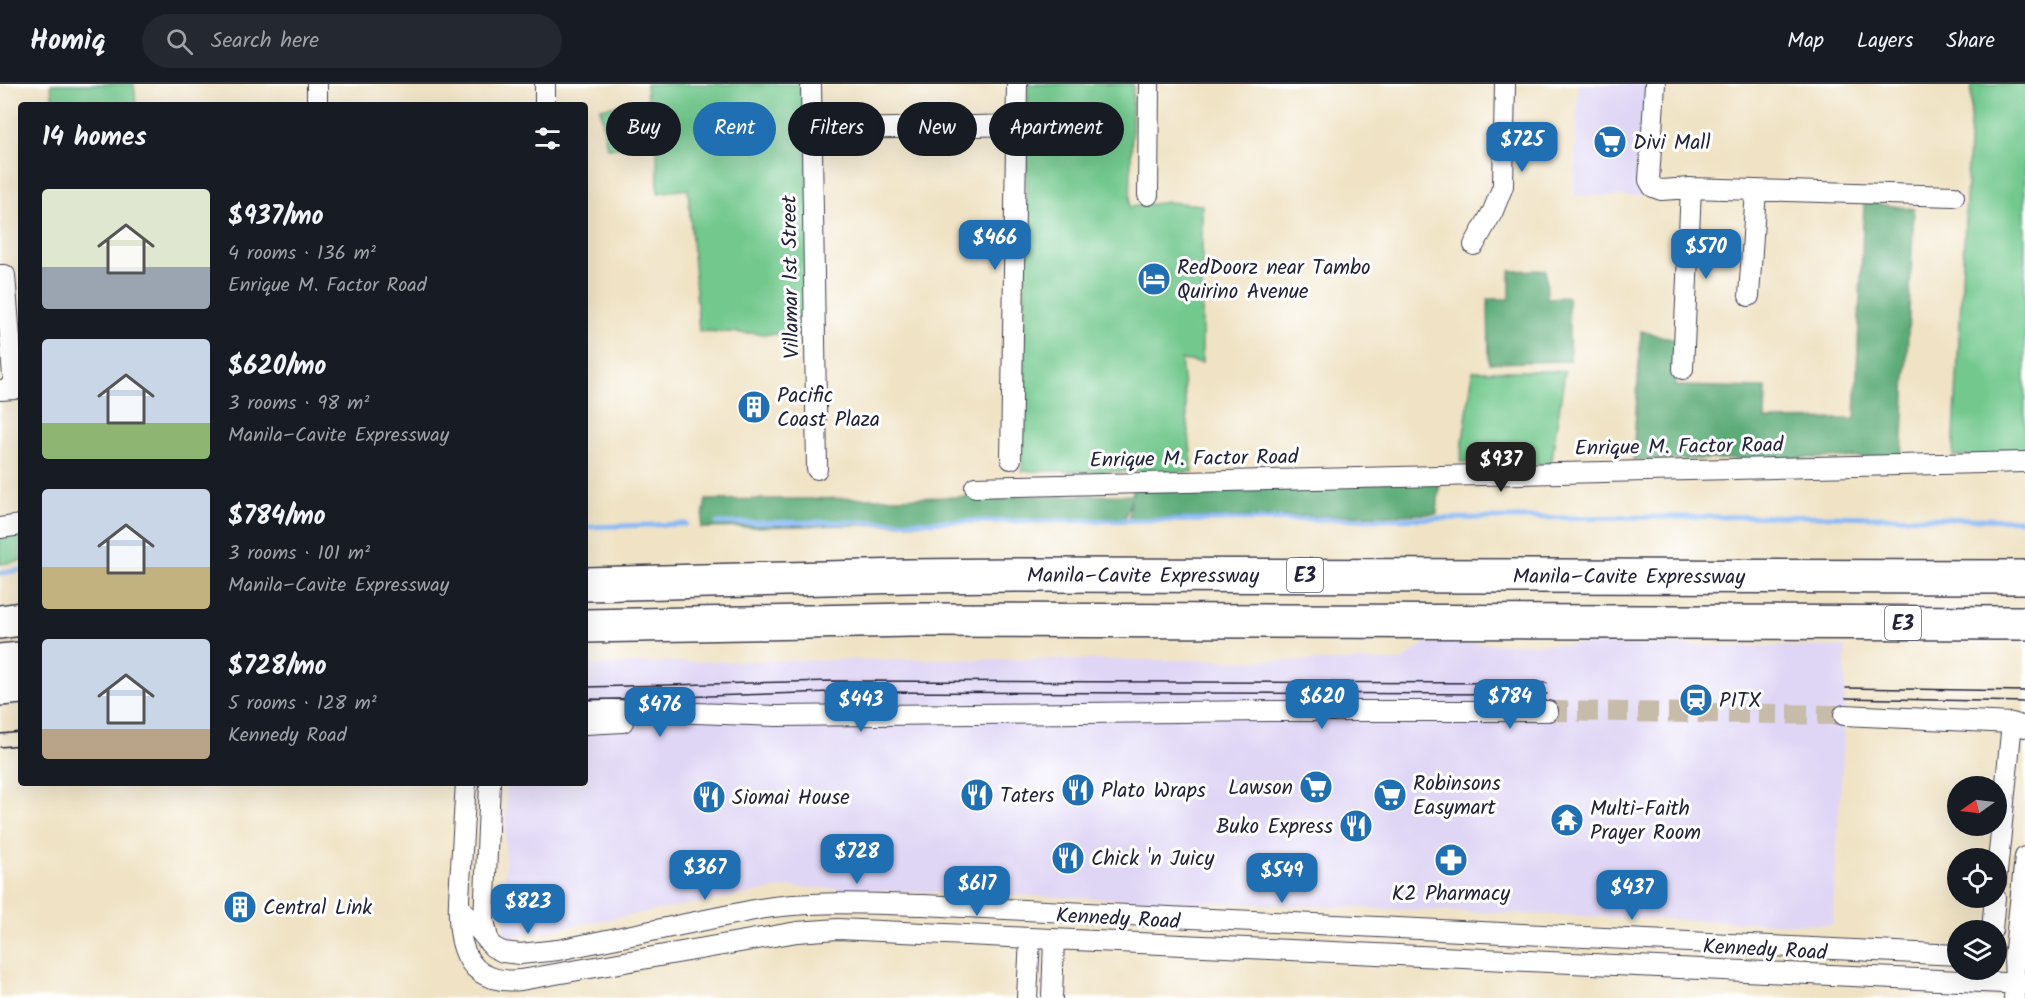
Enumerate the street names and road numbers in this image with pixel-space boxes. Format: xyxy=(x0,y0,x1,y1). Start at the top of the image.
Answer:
street label: Villamar 1st Street xyxy=(774,194,809,359)
street label: Enrique M. Factor Road xyxy=(1574,429,1784,466)
street label: Enrique M. Factor Road xyxy=(1089,441,1299,478)
road number: E3 xyxy=(1287,558,1323,592)
street label: Manila–Cavite Expressway xyxy=(1027,560,1259,593)
street label: Manila–Cavite Expressway xyxy=(1513,561,1745,594)
road number: E3 xyxy=(1885,606,1921,640)
street label: Kennedy Road xyxy=(1055,900,1181,939)
street label: Kennedy Road xyxy=(1702,931,1828,970)

